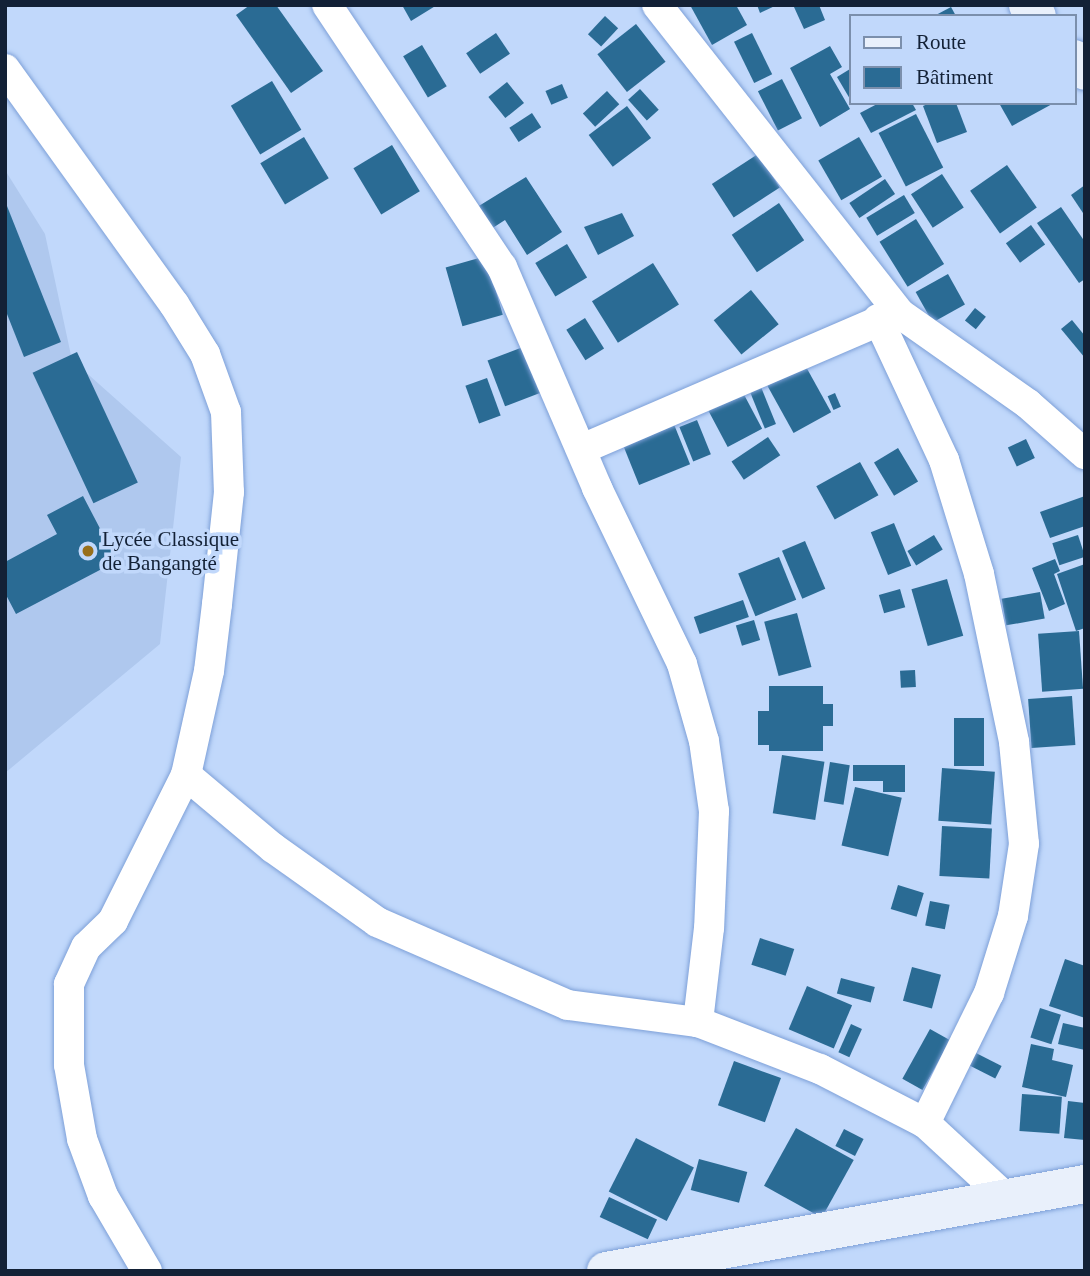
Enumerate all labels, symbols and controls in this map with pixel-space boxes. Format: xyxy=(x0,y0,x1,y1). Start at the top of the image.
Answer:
legend xyxy=(848,14,1076,105)
text: Route xyxy=(916,30,966,54)
text: Bâtiment xyxy=(916,65,993,89)
place label: Lycée Classique de Bangangté xyxy=(102,526,239,576)
marker: Lycée Classique de Bangangté xyxy=(80,543,96,559)

